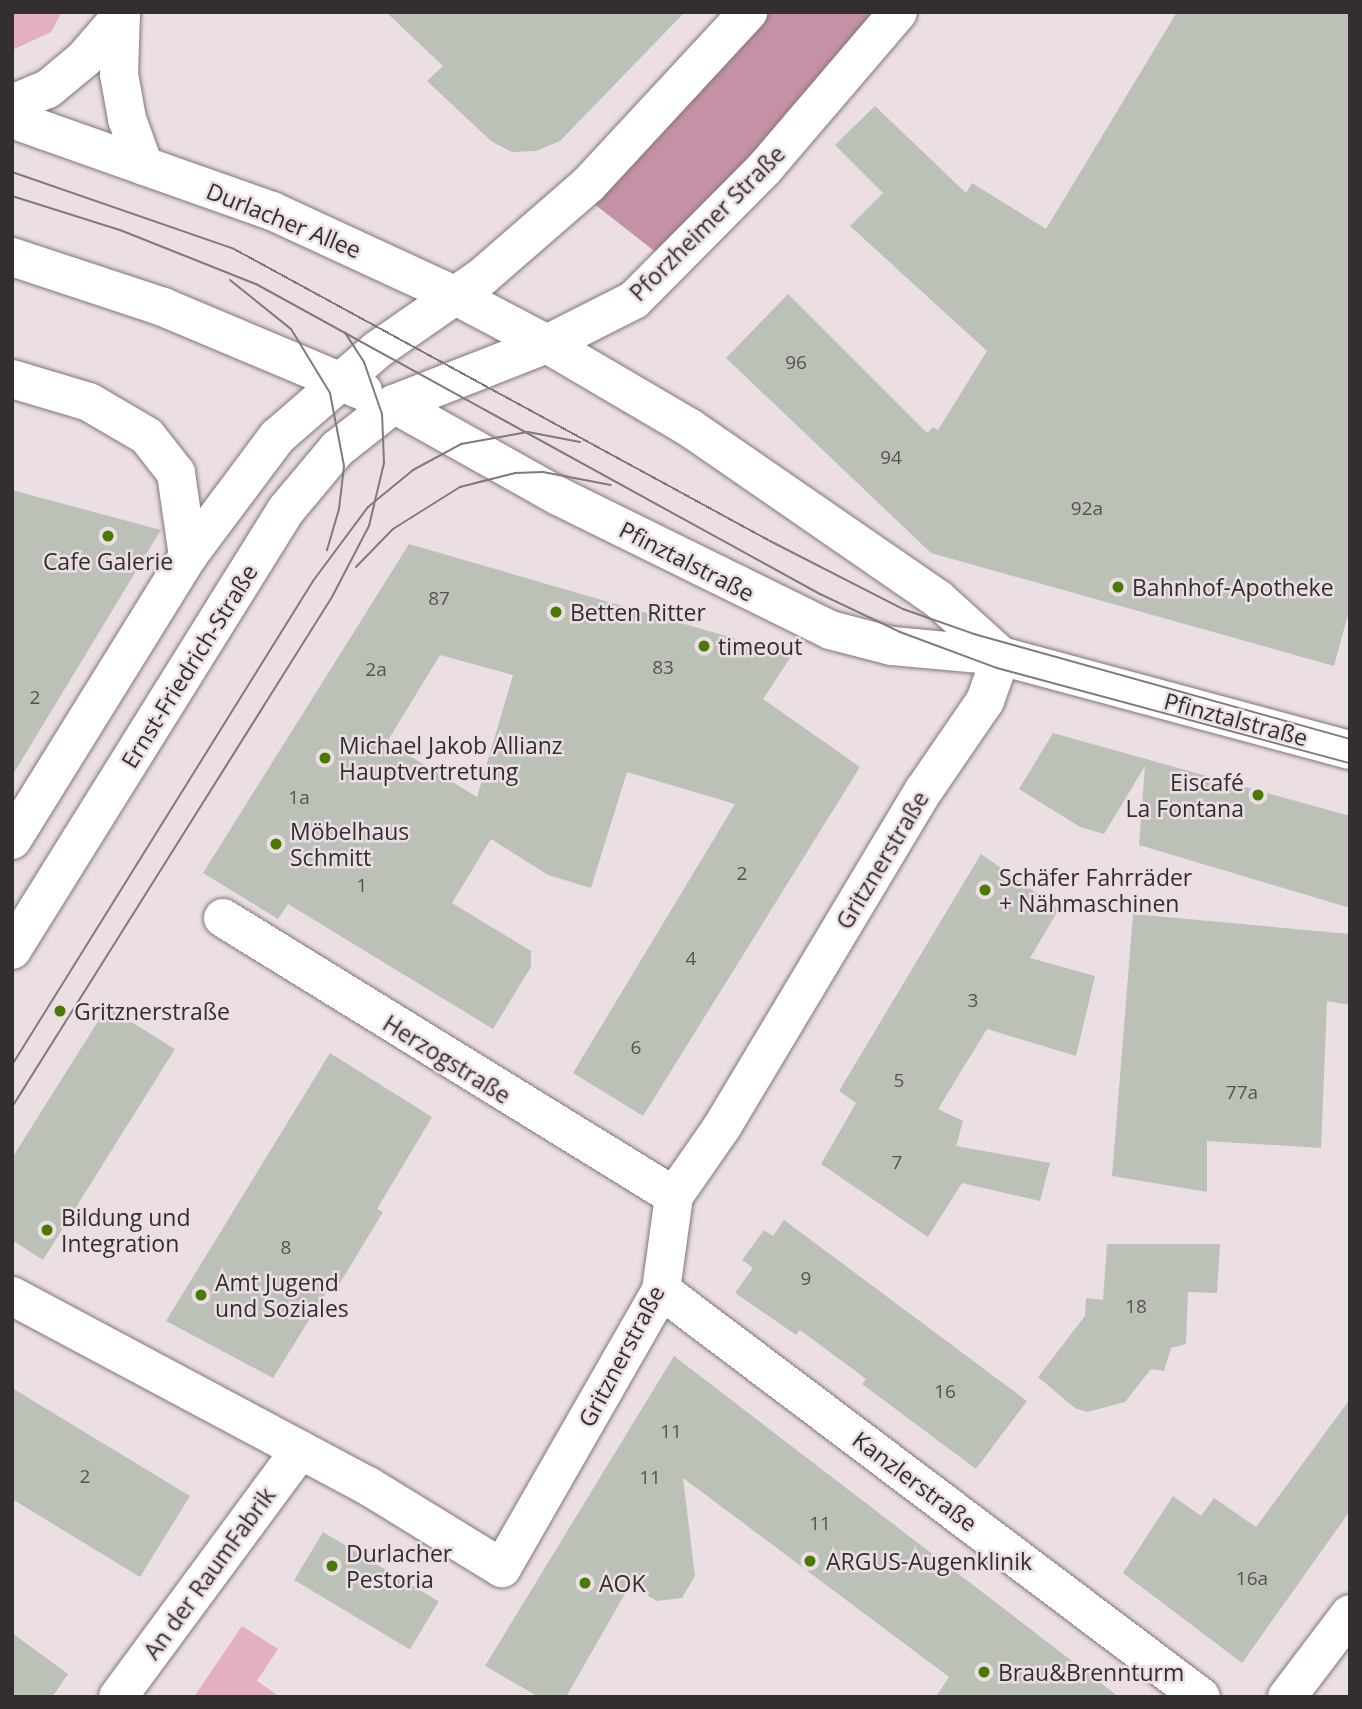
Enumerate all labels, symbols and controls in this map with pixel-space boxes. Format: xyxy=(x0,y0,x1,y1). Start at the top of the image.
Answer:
street label: Pforzheimer Straße xyxy=(624,140,790,306)
street label: Durlacher Allee xyxy=(203,176,365,264)
house number: 96 xyxy=(785,352,807,374)
house number: 94 xyxy=(880,447,902,469)
house number: 92a xyxy=(1071,498,1103,520)
street label: Pfinztalstraße xyxy=(615,515,759,607)
marker: Cafe Galerie xyxy=(100,528,116,544)
place label: Cafe Galerie xyxy=(43,547,173,575)
street label: Ernst-Friedrich-Straße xyxy=(115,559,263,773)
place label: Bahnhof-Apotheke xyxy=(1132,573,1334,601)
marker: Bahnhof-Apotheke xyxy=(1110,579,1126,595)
house number: 87 xyxy=(428,588,450,610)
place label: Betten Ritter xyxy=(570,598,706,626)
marker: Betten Ritter xyxy=(548,604,564,620)
place label: timeout xyxy=(718,632,802,660)
marker: timeout xyxy=(696,638,712,654)
house number: 83 xyxy=(652,657,674,679)
house number: 2a xyxy=(365,659,387,681)
house number: 2 xyxy=(30,687,40,709)
street label: Pfinztalstraße xyxy=(1161,687,1311,751)
place label: Michael Jakob Allianz Hauptvertretung xyxy=(339,731,563,785)
marker: Michael Jakob Allianz Hauptvertretung xyxy=(317,750,333,766)
place label: Eiscafé La Fontana xyxy=(1126,768,1244,822)
street label: Gritznerstraße xyxy=(830,786,934,934)
house number: 1a xyxy=(288,787,310,809)
marker: Eiscafé La Fontana xyxy=(1250,787,1266,803)
place label: Möbelhaus Schmitt xyxy=(290,817,409,871)
marker: Möbelhaus Schmitt xyxy=(268,836,284,852)
house number: 2 xyxy=(737,863,747,885)
place label: Schäfer Fahrräder + Nähmaschinen xyxy=(999,863,1192,917)
house number: 1 xyxy=(357,875,367,897)
marker: Schäfer Fahrräder + Nähmaschinen xyxy=(977,882,993,898)
house number: 4 xyxy=(686,948,696,970)
house number: 3 xyxy=(968,990,978,1012)
place label: Gritznerstraße xyxy=(74,997,230,1025)
marker: Gritznerstraße xyxy=(52,1003,68,1019)
street label: Herzogstraße xyxy=(378,1009,516,1109)
house number: 6 xyxy=(631,1037,641,1059)
house number: 5 xyxy=(894,1070,904,1092)
house number: 77a xyxy=(1226,1082,1258,1104)
house number: 7 xyxy=(892,1152,902,1174)
place label: Bildung und Integration xyxy=(61,1203,190,1257)
marker: Bildung und Integration xyxy=(39,1222,55,1238)
house number: 8 xyxy=(281,1237,291,1259)
place label: Amt Jugend und Soziales xyxy=(215,1268,349,1322)
house number: 9 xyxy=(801,1268,811,1290)
street label: Gritznerstraße xyxy=(572,1281,670,1431)
marker: Amt Jugend und Soziales xyxy=(193,1287,209,1303)
house number: 18 xyxy=(1125,1296,1147,1318)
house number: 16 xyxy=(934,1381,956,1403)
house number: 11 xyxy=(660,1421,682,1443)
street label: Kanzlerstraße xyxy=(847,1425,983,1537)
house number: 2 xyxy=(80,1466,90,1488)
house number: 11 xyxy=(639,1467,661,1489)
street label: An der RaumFabrik xyxy=(137,1482,281,1664)
house number: 11 xyxy=(809,1513,831,1535)
place label: Durlacher Pestoria xyxy=(346,1539,452,1593)
place label: ARGUS-Augenklinik xyxy=(826,1547,1032,1575)
marker: ARGUS-Augenklinik xyxy=(800,1551,820,1571)
marker: Durlacher Pestoria xyxy=(324,1558,340,1574)
house number: 16a xyxy=(1236,1568,1268,1590)
place label: AOK xyxy=(599,1569,646,1597)
marker: AOK xyxy=(577,1575,593,1591)
place label: Brau&Brennturm xyxy=(998,1658,1184,1686)
marker: Brau&Brennturm xyxy=(976,1664,992,1680)

